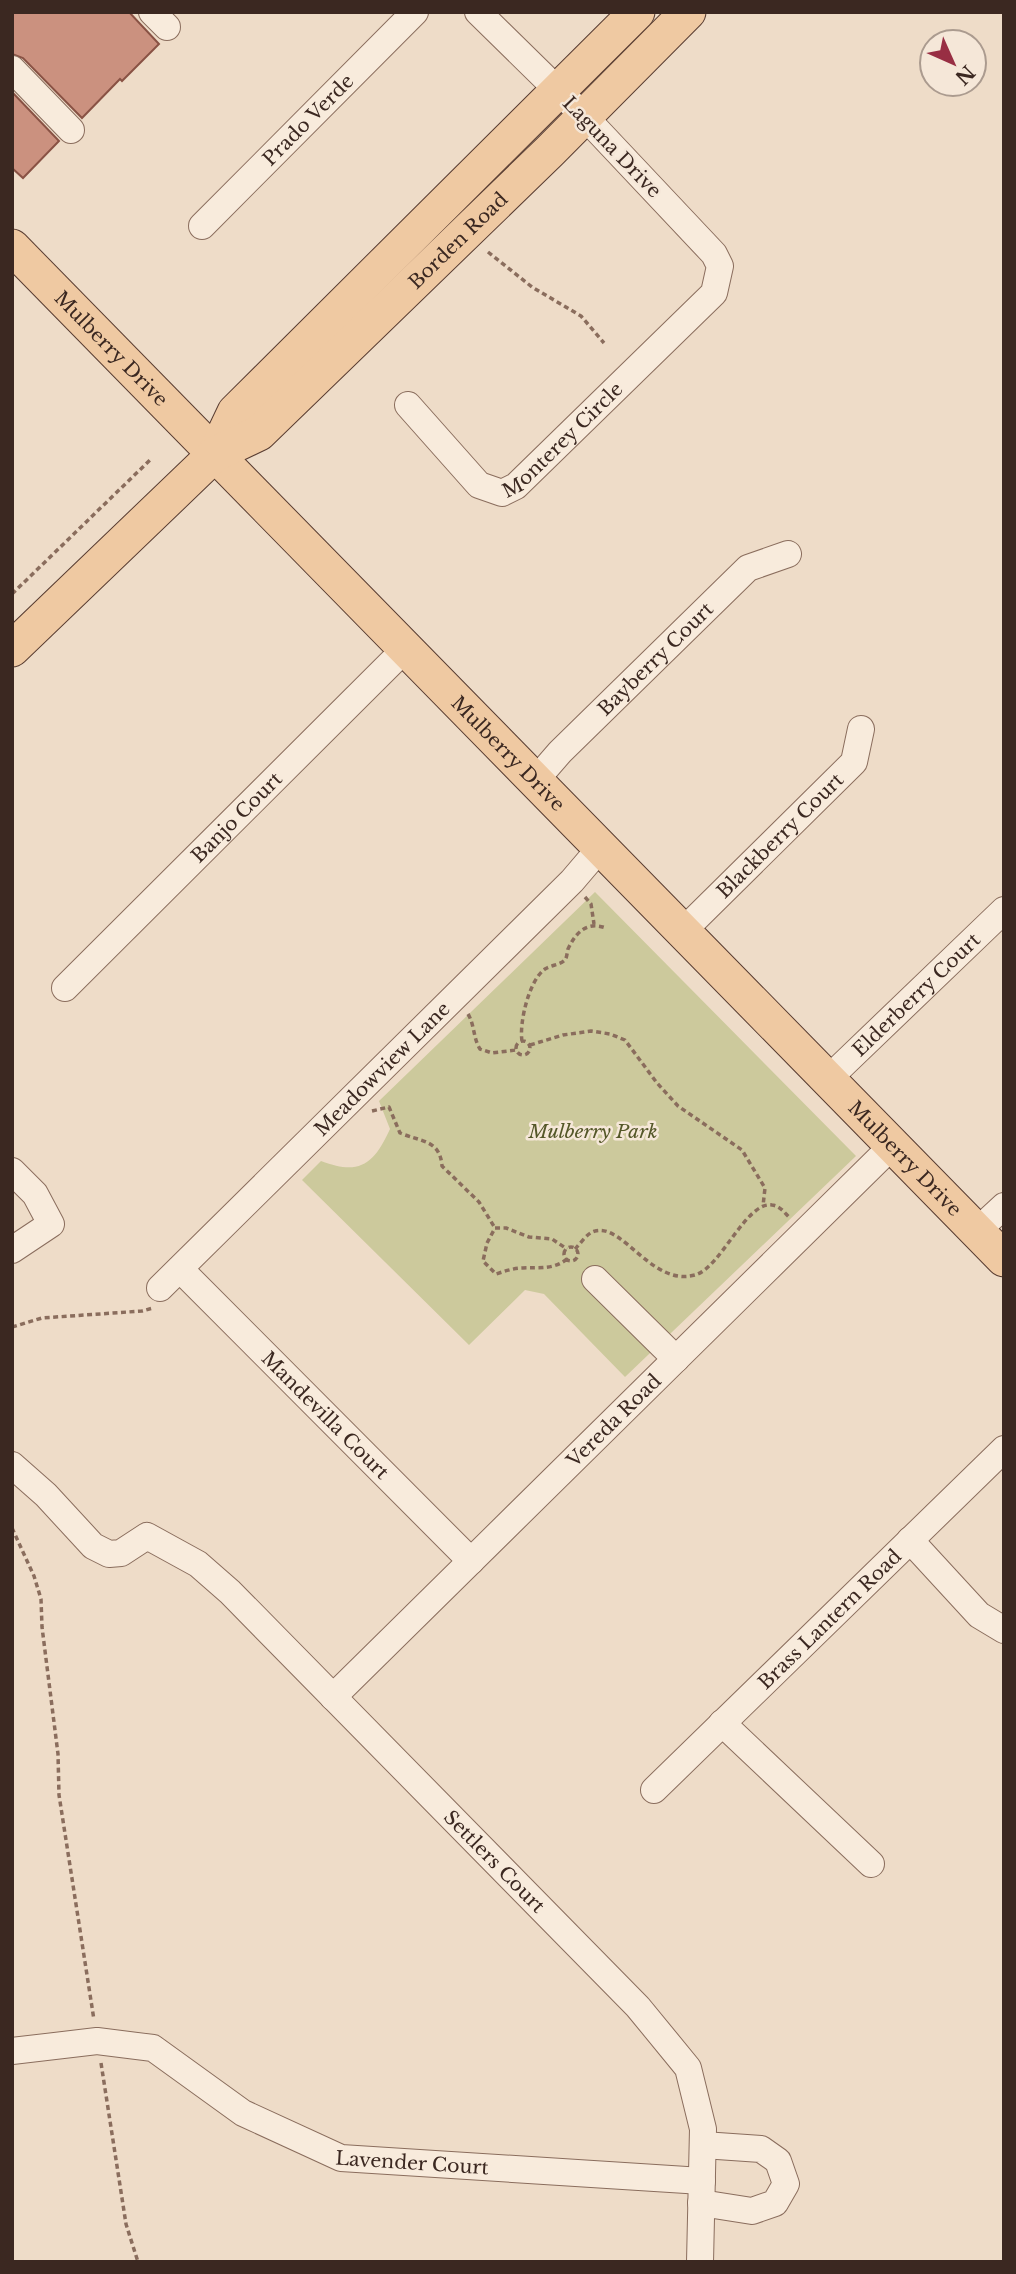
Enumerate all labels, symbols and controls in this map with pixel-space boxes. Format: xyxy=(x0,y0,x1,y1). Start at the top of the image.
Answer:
north arrow xyxy=(918,28,988,98)
text: N xyxy=(950,60,979,89)
street label: Prado Verde xyxy=(258,69,358,170)
street label: Laguna Drive xyxy=(558,92,666,202)
street label: Borden Road xyxy=(404,187,512,293)
street label: Mulberry Drive xyxy=(50,286,173,411)
street label: Monterey Circle xyxy=(498,377,627,503)
street label: Bayberry Court xyxy=(593,597,718,720)
street label: Mulberry Drive xyxy=(447,691,570,816)
street label: Banjo Court xyxy=(186,767,287,867)
street label: Blackberry Court xyxy=(712,767,848,903)
street label: Elderberry Court xyxy=(847,927,985,1061)
street label: Meadowview Lane xyxy=(310,997,454,1140)
street label: Mulberry Drive xyxy=(844,1096,967,1221)
park label: Mulberry Park xyxy=(528,1120,657,1143)
street label: Mandevilla Court xyxy=(257,1346,394,1484)
street label: Vereda Road xyxy=(561,1369,666,1473)
street label: Brass Lantern Road xyxy=(753,1544,906,1694)
street label: Settlers Court xyxy=(439,1805,551,1918)
street label: Lavender Court xyxy=(335,2146,490,2179)

